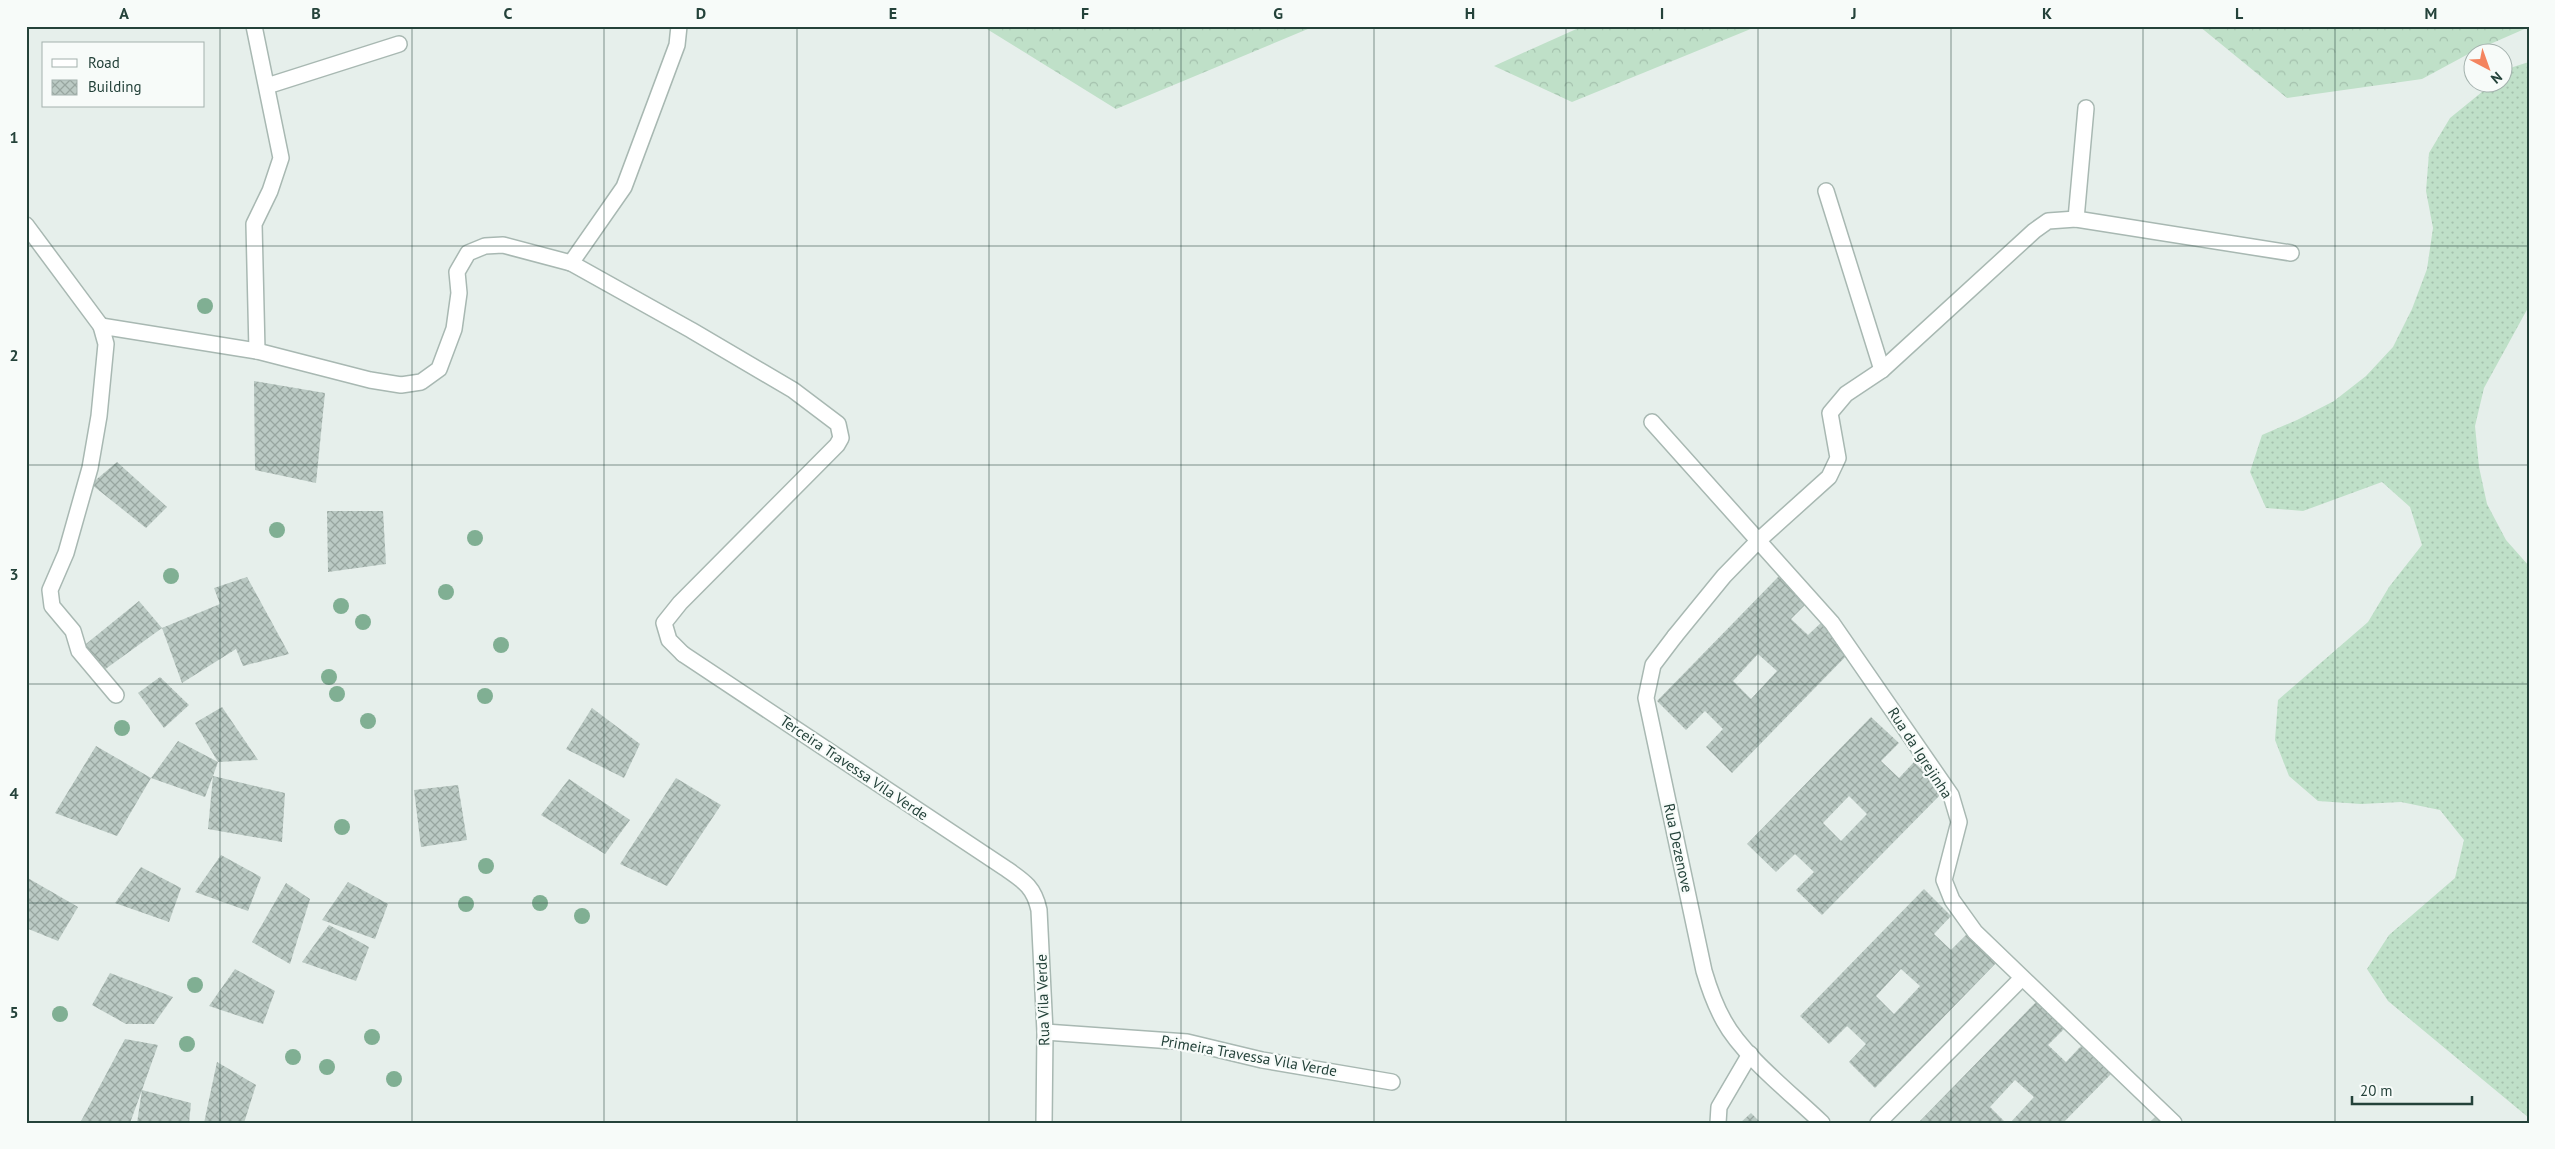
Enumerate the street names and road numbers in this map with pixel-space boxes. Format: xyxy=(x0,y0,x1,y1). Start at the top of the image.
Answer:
street label: Rua da Igrejinha xyxy=(1884,704,1957,802)
street label: Terceira Travessa Vila Verde xyxy=(776,711,932,824)
street label: Rua Dezenove xyxy=(1660,802,1697,894)
street label: Rua Vila Verde xyxy=(1031,954,1054,1046)
street label: Primeira Travessa Vila Verde xyxy=(1160,1031,1339,1080)

